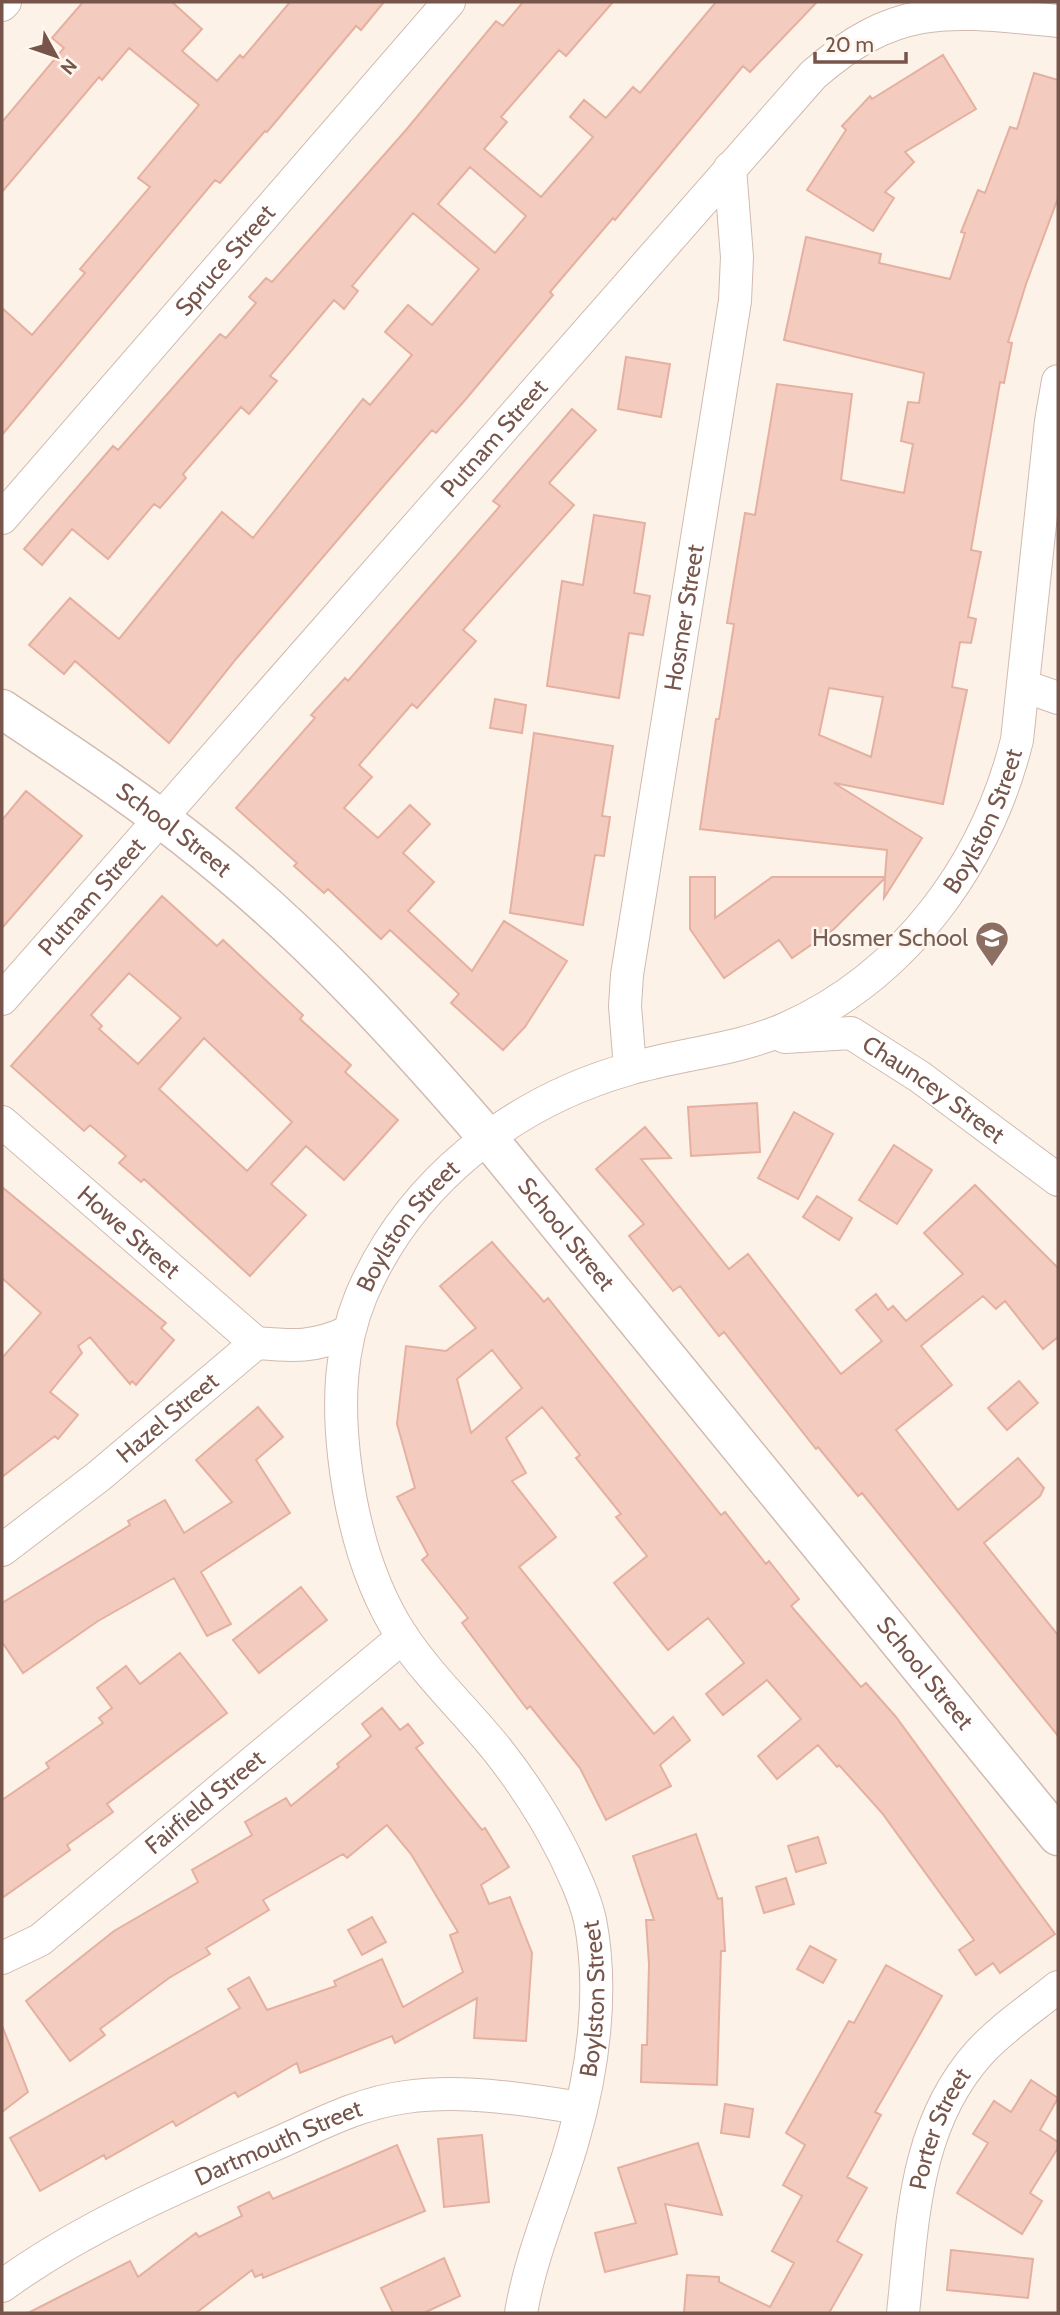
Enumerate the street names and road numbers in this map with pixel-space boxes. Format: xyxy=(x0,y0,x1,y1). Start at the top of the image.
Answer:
street label: Spruce Street xyxy=(169,198,281,321)
street label: Putnam Street xyxy=(434,373,553,503)
street label: Hosmer Street xyxy=(658,542,710,693)
street label: Boylston Street xyxy=(937,745,1028,899)
street label: School Street xyxy=(111,776,237,883)
street label: Putnam Street xyxy=(32,831,151,961)
street label: Chauncey Street xyxy=(857,1029,1011,1149)
street label: Boylston Street xyxy=(350,1154,465,1296)
street label: School Street xyxy=(512,1171,621,1296)
street label: Howe Street xyxy=(72,1179,186,1284)
street label: Hazel Street xyxy=(111,1366,224,1469)
street label: School Street xyxy=(871,1611,980,1735)
street label: Fairfield Street xyxy=(139,1744,270,1860)
street label: Boylston Street xyxy=(573,1919,610,2079)
street label: Porter Street xyxy=(903,2062,976,2192)
street label: Dartmouth Street xyxy=(190,2093,366,2192)

